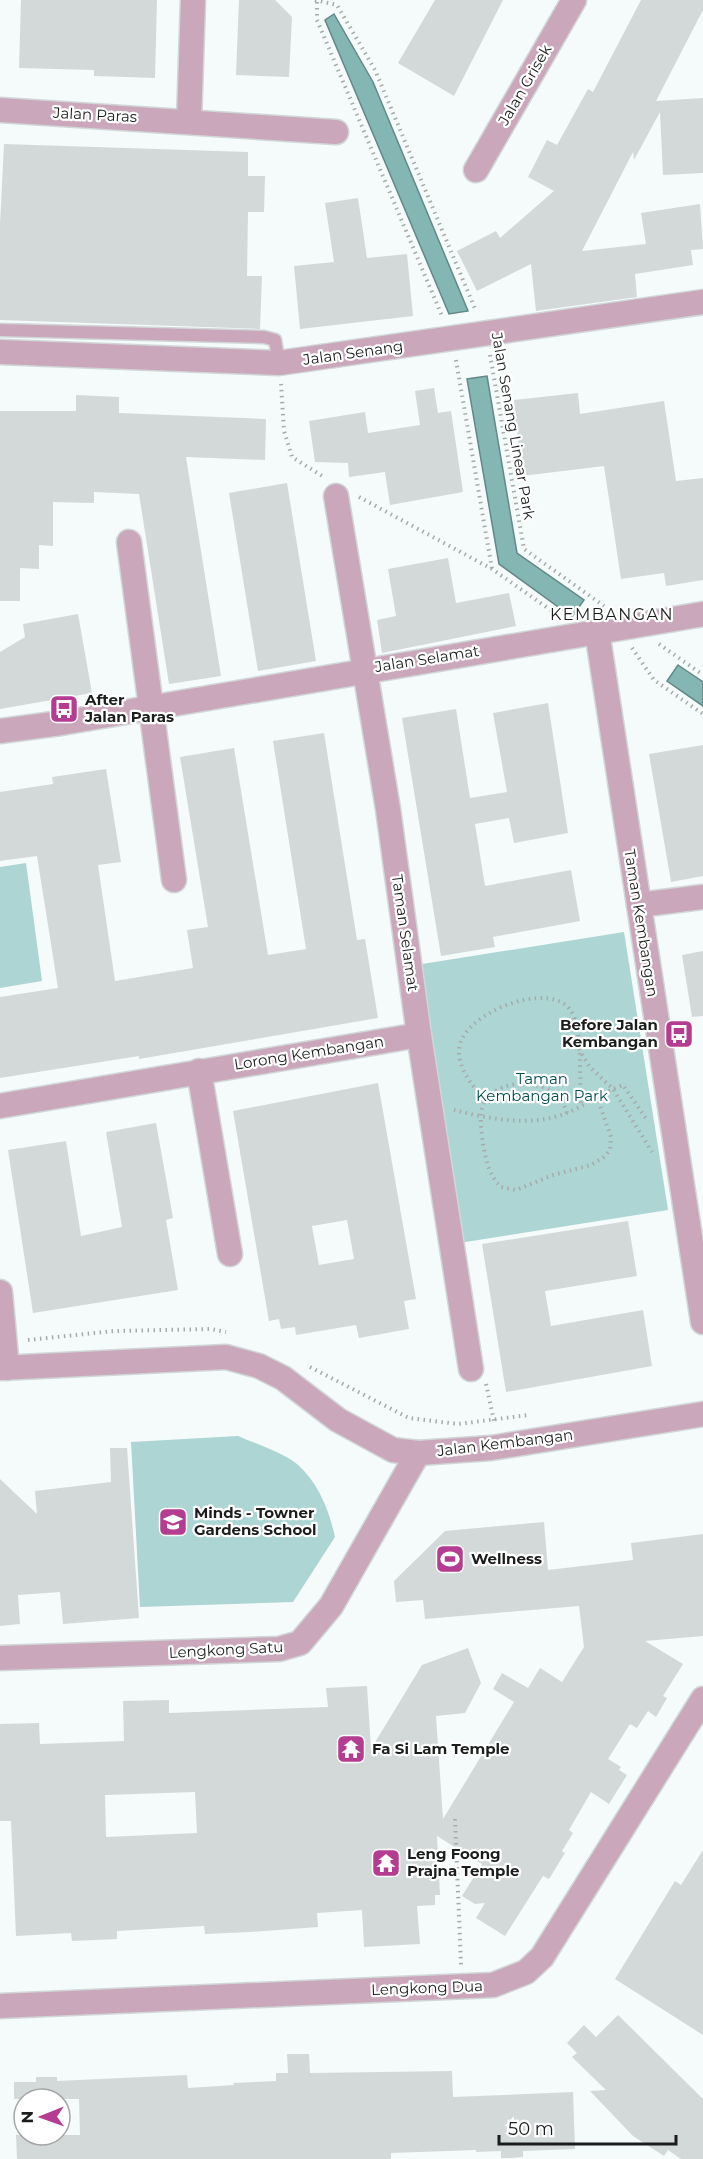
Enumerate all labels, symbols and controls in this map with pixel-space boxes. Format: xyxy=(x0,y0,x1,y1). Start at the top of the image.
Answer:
street label: Jalan Grisek xyxy=(493,41,555,129)
street label: Jalan Paras xyxy=(51,103,138,126)
street label: Jalan Senang Linear Park xyxy=(487,330,539,521)
street label: Jalan Senang xyxy=(301,336,404,369)
district label: KEMBANGAN xyxy=(550,605,674,624)
street label: Jalan Selamat xyxy=(372,641,480,676)
place label: After Jalan Paras xyxy=(84,690,174,726)
bus stop icon: After Jalan Paras xyxy=(48,693,80,725)
street label: Taman Kembangan xyxy=(620,848,663,998)
street label: Taman Selamat xyxy=(388,873,423,993)
place label: Before Jalan Kembangan xyxy=(560,1015,658,1051)
bus stop icon: Before Jalan Kembangan xyxy=(663,1018,695,1050)
street label: Lorong Kembangan xyxy=(233,1031,385,1074)
park label: Taman Kembangan Park xyxy=(476,1069,608,1105)
street label: Jalan Kembangan xyxy=(435,1425,574,1460)
place label: Minds - Towner Gardens School xyxy=(194,1503,317,1539)
school or university icon: Minds - Towner Gardens School xyxy=(157,1506,189,1538)
sports icon: Wellness xyxy=(434,1543,466,1575)
place label: Wellness xyxy=(471,1549,542,1568)
street label: Lengkong Satu xyxy=(168,1637,284,1662)
temple icon: Fa Si Lam Temple xyxy=(335,1733,367,1765)
place label: Fa Si Lam Temple xyxy=(372,1739,510,1758)
place label: Leng Foong Prajna Temple xyxy=(407,1844,519,1880)
temple icon: Leng Foong Prajna Temple xyxy=(370,1847,402,1879)
street label: Lengkong Dua xyxy=(371,1976,483,1999)
north arrow xyxy=(12,2087,72,2147)
scale bar xyxy=(499,2108,676,2146)
text: N xyxy=(18,2111,37,2124)
text: 50 m xyxy=(508,2118,554,2140)

